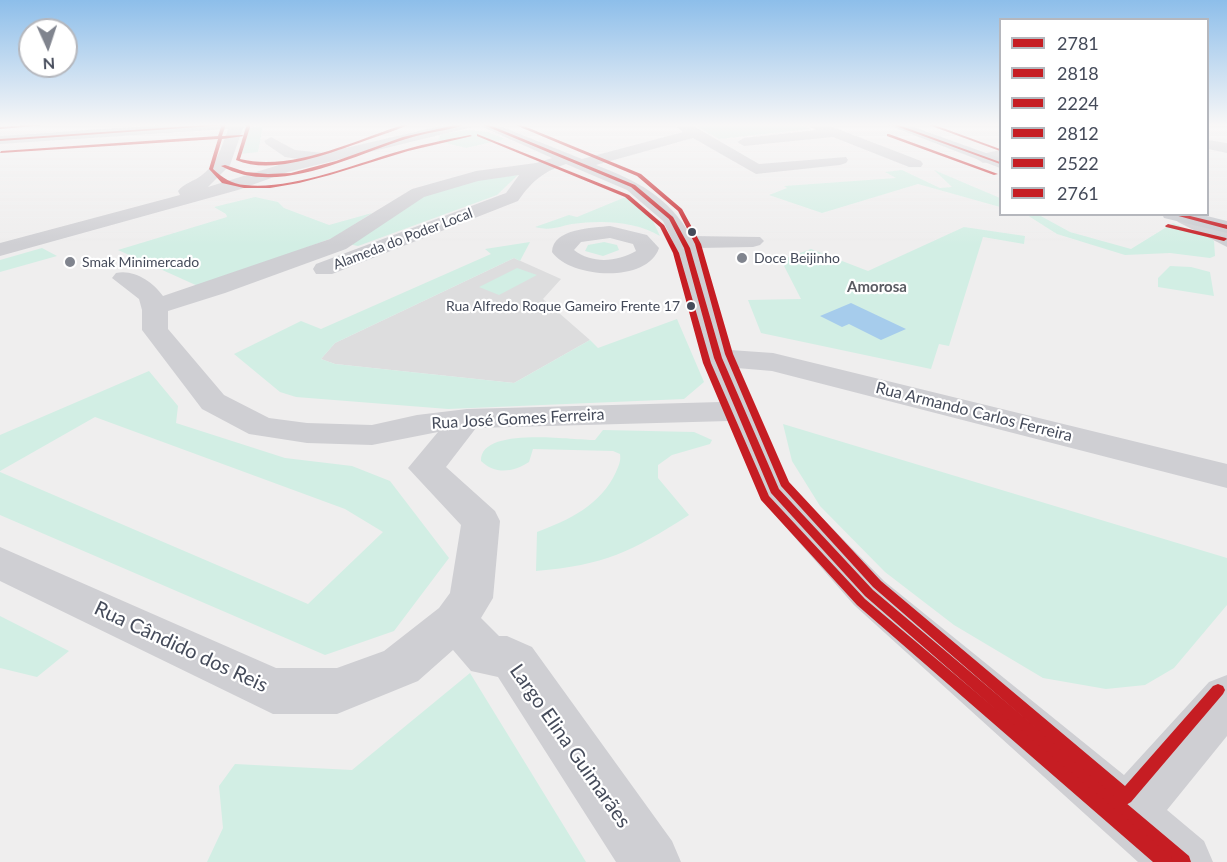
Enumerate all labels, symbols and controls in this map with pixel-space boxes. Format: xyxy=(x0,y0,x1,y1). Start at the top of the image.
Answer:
north arrow xyxy=(18,18,78,78)
legend xyxy=(999,18,1209,216)
text: 2781 xyxy=(1057,32,1099,54)
text: N xyxy=(42,55,56,74)
text: 2818 xyxy=(1057,62,1099,84)
text: 2224 xyxy=(1057,92,1099,114)
text: 2812 xyxy=(1057,122,1099,144)
text: 2522 xyxy=(1057,152,1099,174)
text: 2761 xyxy=(1057,182,1099,204)
street label: Alameda do Poder Local xyxy=(331,205,475,273)
unlabelled marker xyxy=(686,226,698,238)
place label: Doce Beijinho xyxy=(754,250,840,266)
marker: Doce Beijinho xyxy=(735,251,749,265)
place label: Smak Minimercado xyxy=(82,254,199,270)
marker: Smak Minimercado xyxy=(63,255,77,269)
district label: Amorosa xyxy=(847,278,907,296)
place label: Rua Alfredo Roque Gameiro Frente 17 xyxy=(446,298,680,314)
marker: Rua Alfredo Roque Gameiro Frente 17 xyxy=(685,300,697,312)
street label: Rua Armando Carlos Ferreira xyxy=(874,378,1074,446)
street label: Rua José Gomes Ferreira xyxy=(431,405,605,433)
street label: Rua Cândido dos Reis xyxy=(90,596,272,698)
street label: Largo Elina Guimarães xyxy=(504,660,636,832)

